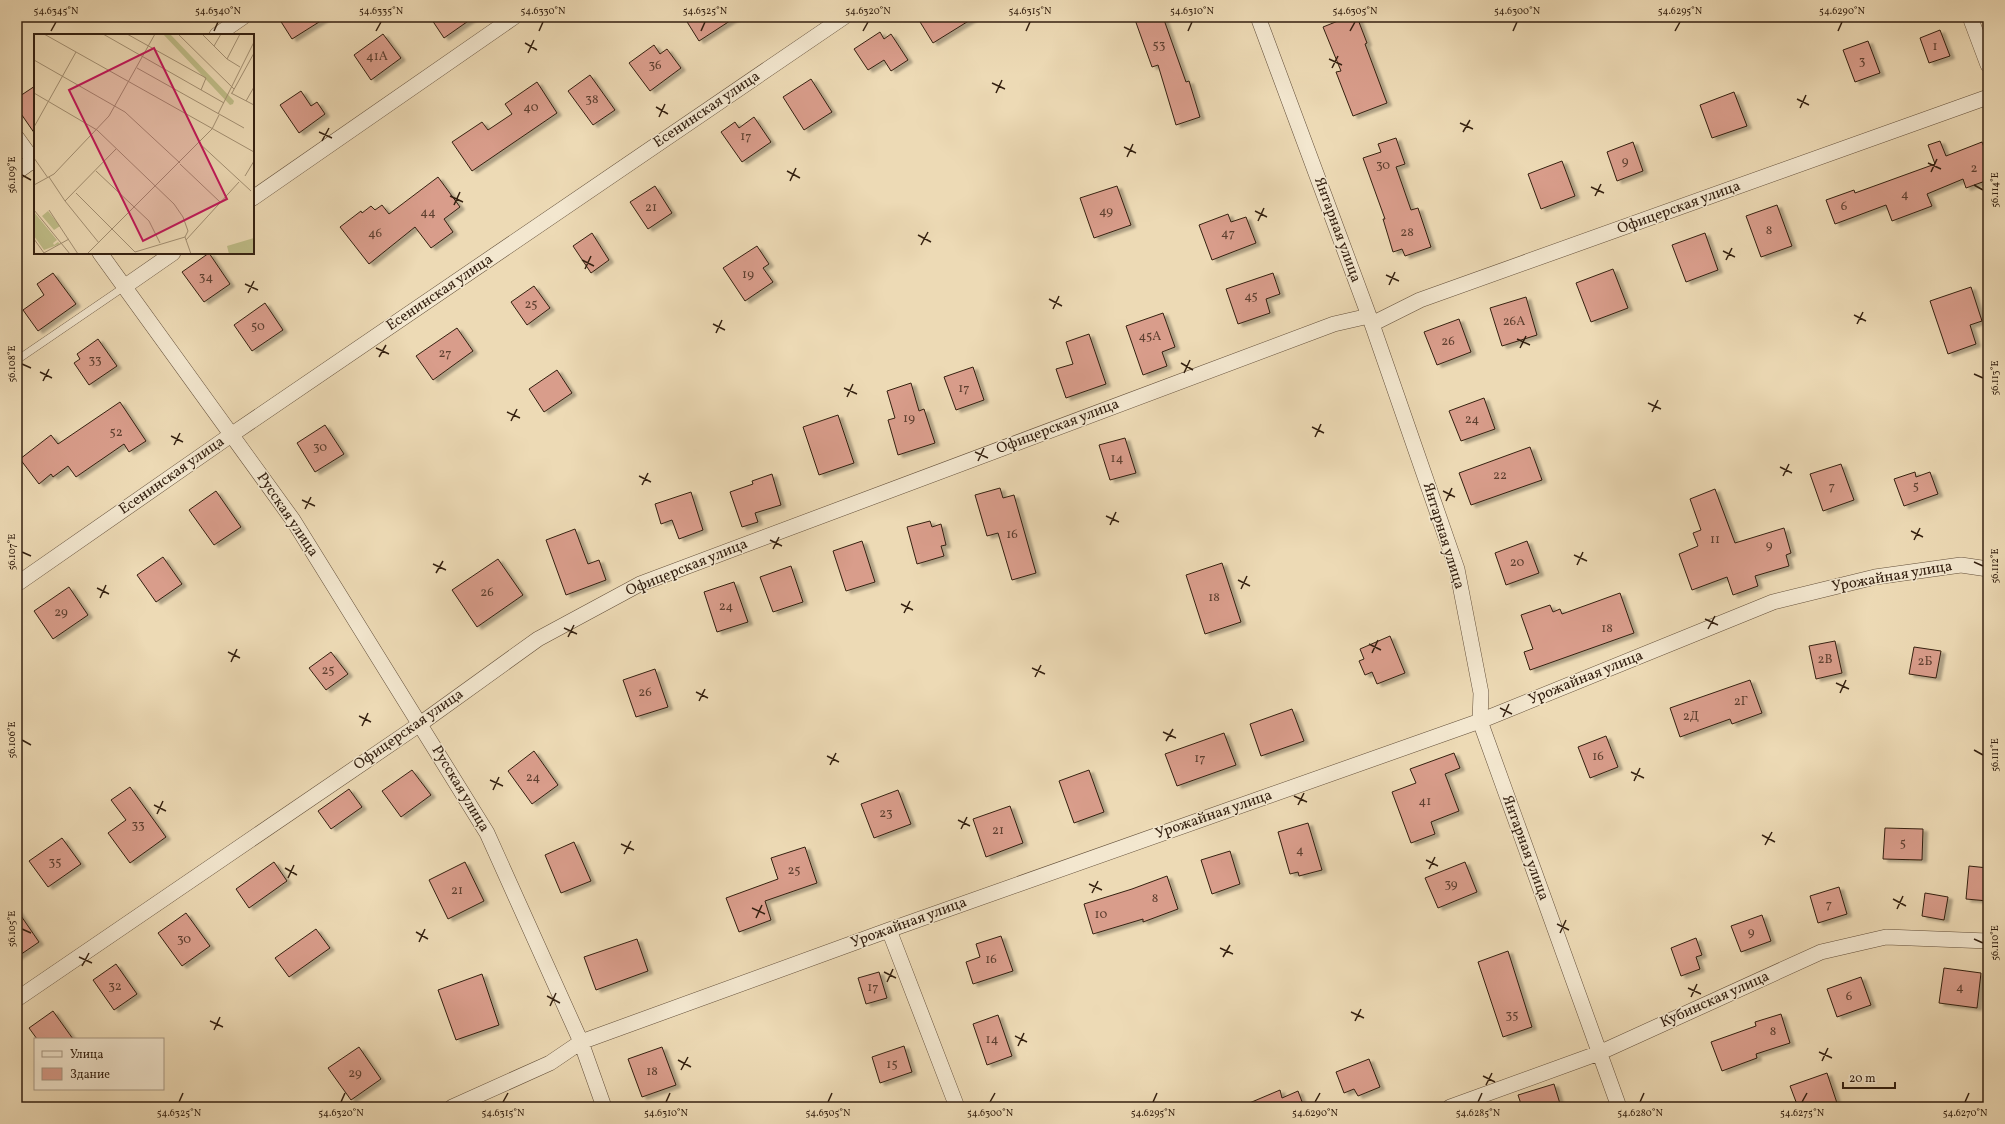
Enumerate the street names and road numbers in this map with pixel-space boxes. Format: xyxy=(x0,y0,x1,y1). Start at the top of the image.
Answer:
street label: Есенинская улица xyxy=(650,66,764,154)
street label: Янтарная улица xyxy=(1308,174,1366,286)
street label: Офицерская улица xyxy=(1614,176,1744,240)
street label: Есенинская улица xyxy=(383,249,497,337)
street label: Офицерская улица xyxy=(994,394,1122,460)
street label: Есенинская улица xyxy=(115,432,229,520)
street label: Русская улица xyxy=(251,469,323,561)
street label: Янтарная улица xyxy=(1417,480,1469,592)
street label: Офицерская улица xyxy=(623,534,751,602)
street label: Урожайная улица xyxy=(1830,556,1954,598)
street label: Урожайная улица xyxy=(1525,645,1647,711)
street label: Офицерская улица xyxy=(350,684,468,776)
street label: Русская улица xyxy=(426,742,494,836)
street label: Урожайная улица xyxy=(1153,785,1275,845)
street label: Янтарная улица xyxy=(1496,792,1554,904)
street label: Урожайная улица xyxy=(848,892,970,954)
street label: Кубинская улица xyxy=(1657,966,1773,1034)

